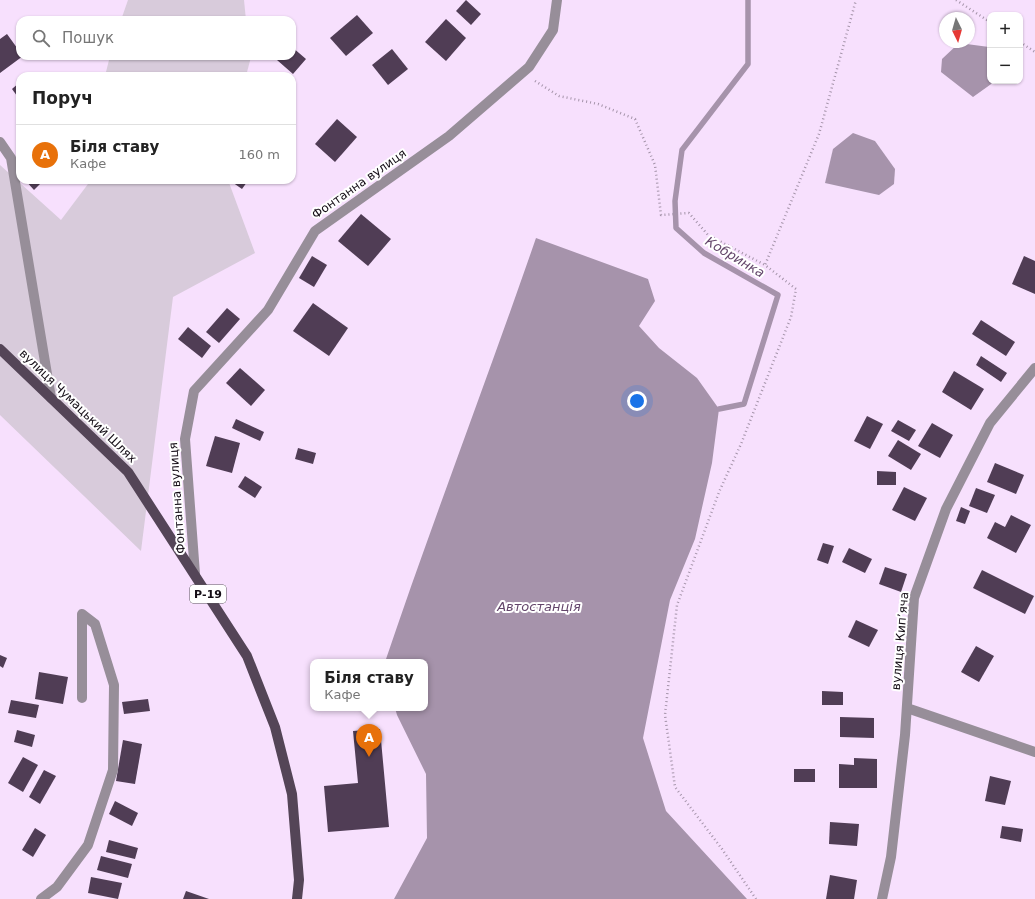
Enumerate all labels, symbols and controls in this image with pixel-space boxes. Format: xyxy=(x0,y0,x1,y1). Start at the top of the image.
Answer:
north arrow xyxy=(939,12,975,48)
map controls xyxy=(987,12,1023,84)
button: + xyxy=(987,12,1023,48)
search box xyxy=(16,16,296,60)
icon: search xyxy=(30,27,52,49)
text: Пошук xyxy=(62,29,114,47)
button: − xyxy=(987,48,1023,84)
text: Поруч xyxy=(32,88,93,108)
text: Біля ставу xyxy=(70,138,159,156)
street label: Фонтанна вулиця xyxy=(309,146,409,222)
text: A xyxy=(40,147,50,162)
text: 160 m xyxy=(238,147,280,162)
text: Кафе xyxy=(70,156,106,171)
water label: Кобринка xyxy=(703,234,767,280)
street label: вулиця Чумацький Шлях xyxy=(17,346,139,466)
your location xyxy=(627,391,647,411)
street label: Фонтанна вулиця xyxy=(166,442,188,554)
road number: Р-19 xyxy=(190,585,226,603)
street label: вулиця Кипʼяча xyxy=(889,591,911,691)
water label: Автостанція xyxy=(496,599,581,614)
popup xyxy=(310,659,428,711)
text: Біля ставу xyxy=(324,669,414,687)
text: Кафе xyxy=(324,687,361,702)
pin: A xyxy=(356,724,382,757)

